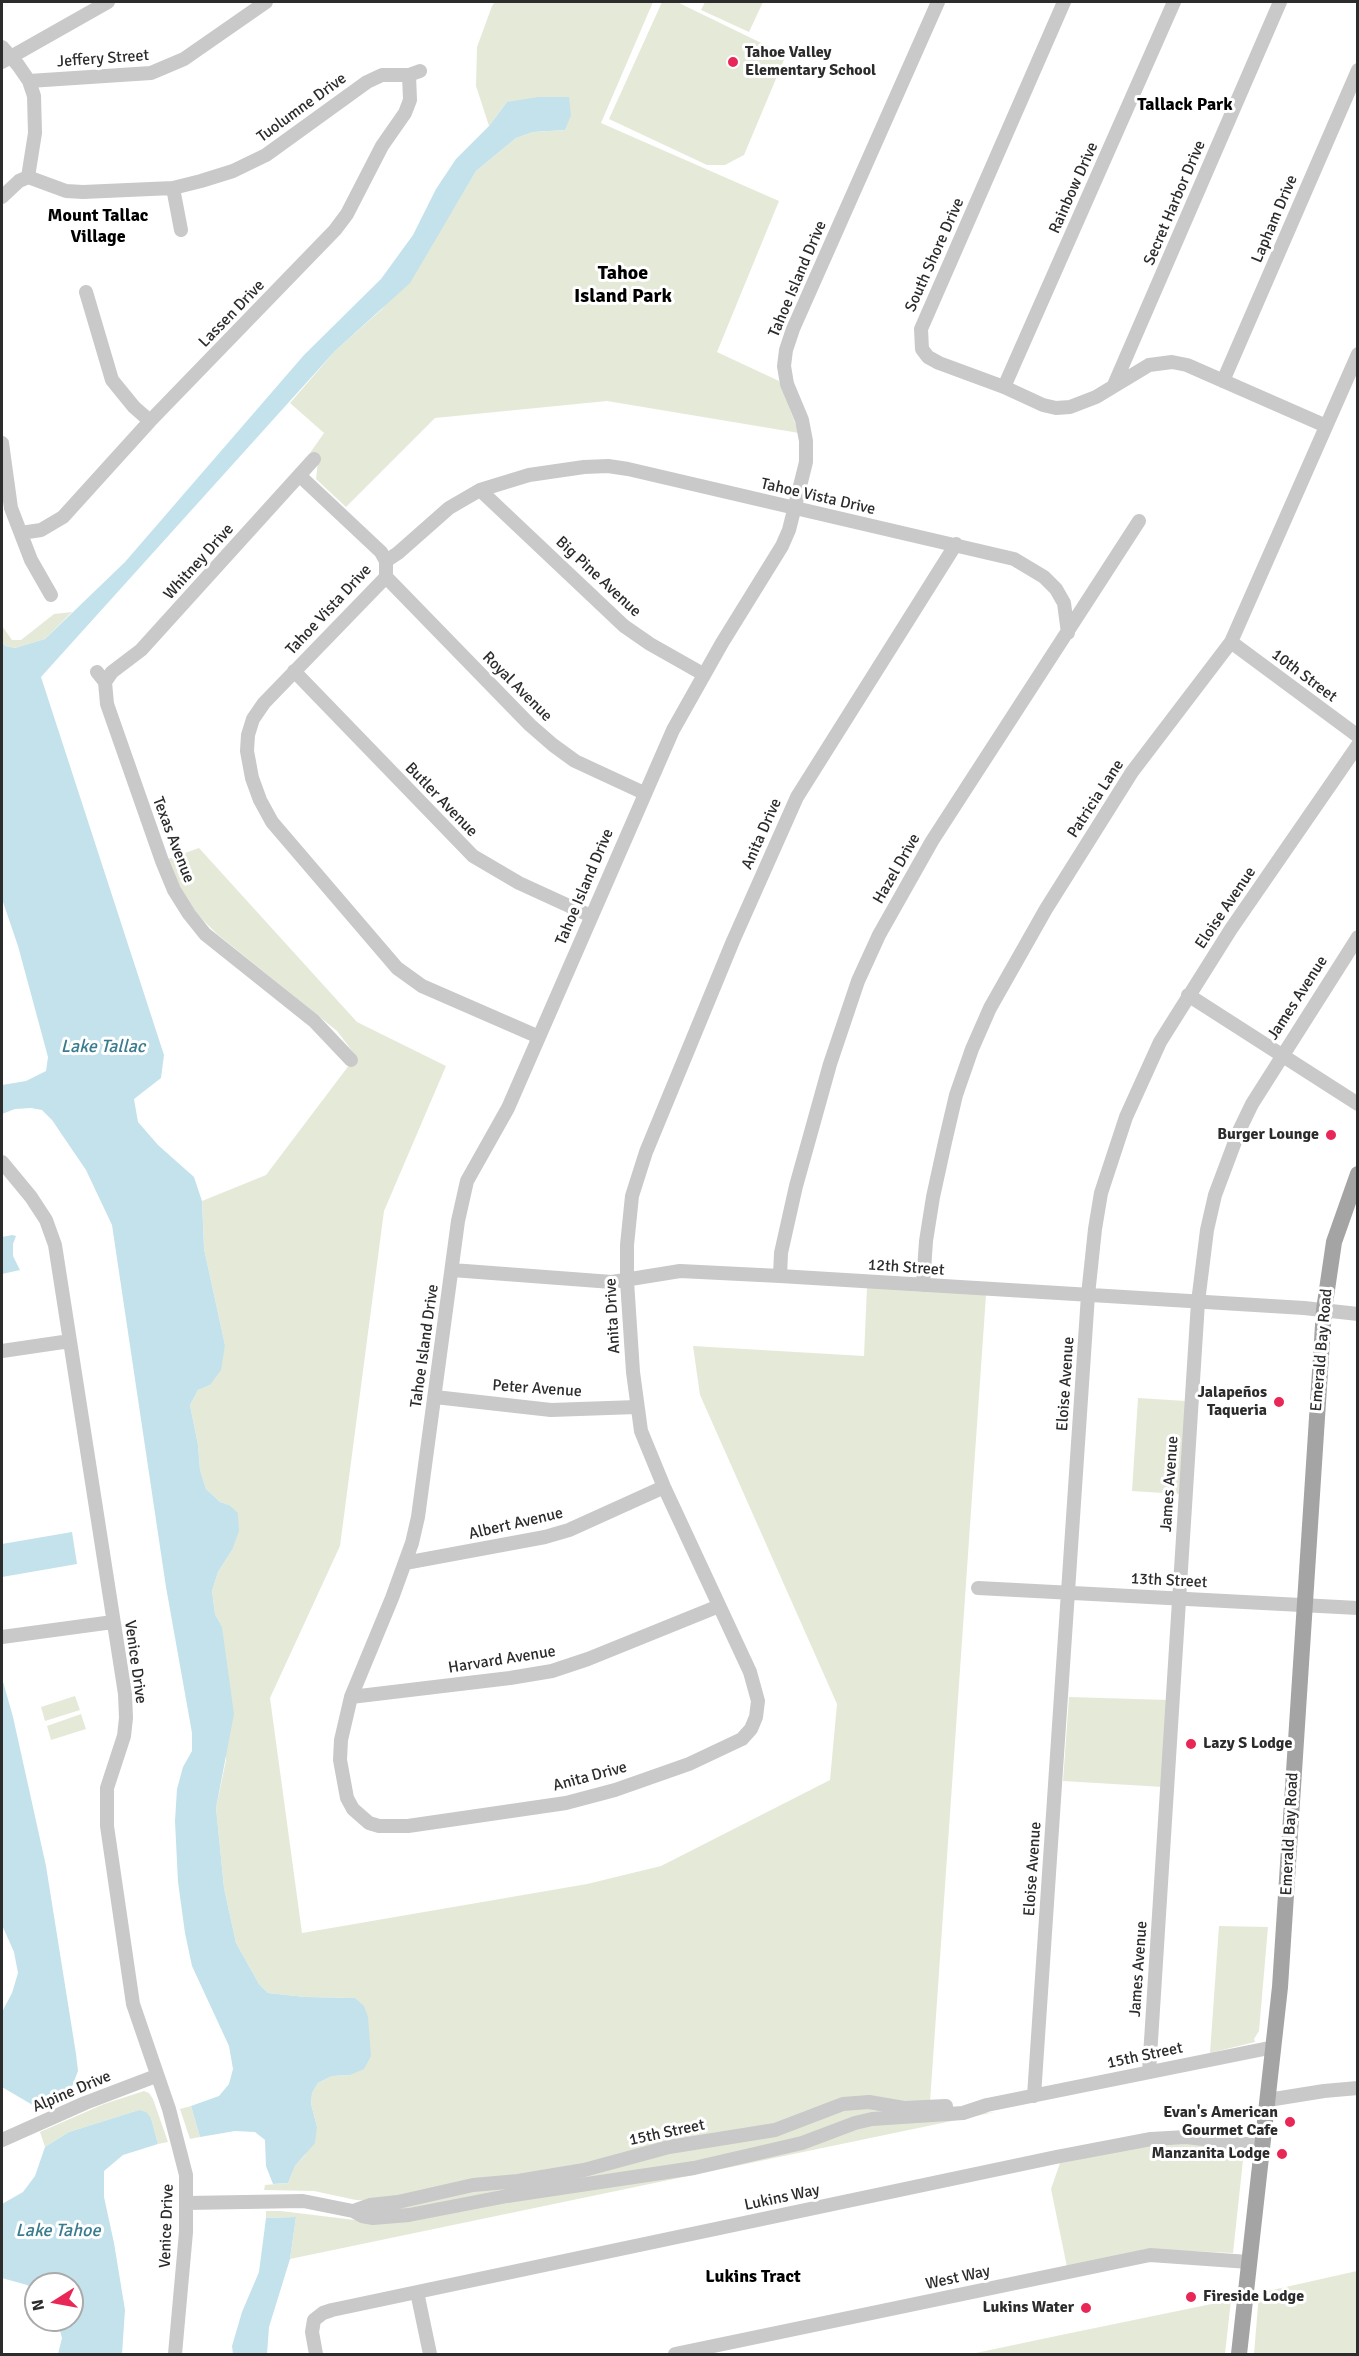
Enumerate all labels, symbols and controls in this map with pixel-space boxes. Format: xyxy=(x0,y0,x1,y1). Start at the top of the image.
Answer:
place label: Tahoe Valley Elementary School xyxy=(745,43,876,81)
street label: Jeffery Street xyxy=(56,46,150,72)
marker: Tahoe Valley Elementary School xyxy=(726,55,740,69)
street label: Tuolumne Drive xyxy=(254,69,350,147)
district label: Tallack Park xyxy=(1137,94,1233,116)
street label: Secret Harbor Drive xyxy=(1140,138,1210,268)
street label: Rainbow Drive xyxy=(1045,139,1103,237)
street label: Lapham Drive xyxy=(1248,172,1302,266)
street label: South Shore Drive xyxy=(901,195,969,315)
district label: Mount Tallac Village xyxy=(48,205,148,248)
street label: Tahoe Island Drive xyxy=(765,218,831,340)
district label: Tahoe Island Park xyxy=(574,262,672,309)
street label: Lassen Drive xyxy=(195,276,269,352)
street label: Tahoe Vista Drive xyxy=(759,474,877,520)
street label: Whitney Drive xyxy=(160,520,238,604)
street label: Big Pine Avenue xyxy=(551,533,645,621)
street label: Tahoe Vista Drive xyxy=(282,561,376,659)
street label: 10th Street xyxy=(1268,645,1340,707)
street label: Royal Avenue xyxy=(478,648,556,726)
street label: Patricia Lane xyxy=(1064,756,1128,842)
street label: Butler Avenue xyxy=(401,759,481,841)
street label: Texas Avenue xyxy=(148,794,198,886)
street label: Anita Drive xyxy=(738,795,786,873)
street label: Tahoe Island Drive xyxy=(552,826,618,948)
street label: Hazel Drive xyxy=(869,831,925,907)
street label: Eloise Avenue xyxy=(1192,863,1260,953)
street label: James Avenue xyxy=(1264,952,1332,1044)
water label: Lake Tallac xyxy=(61,1036,145,1058)
place label: Burger Lounge xyxy=(1217,1125,1319,1145)
marker: Burger Lounge xyxy=(1324,1128,1338,1142)
street label: 12th Street xyxy=(867,1256,945,1280)
street label: Anita Drive xyxy=(601,1278,625,1354)
street label: Tahoe Island Drive xyxy=(407,1283,443,1409)
street label: Emerald Bay Road xyxy=(1307,1288,1337,1412)
street label: Eloise Avenue xyxy=(1053,1336,1079,1432)
street label: Peter Avenue xyxy=(492,1376,582,1402)
place label: Jalapeños Taqueria xyxy=(1198,1383,1267,1421)
marker: Jalapeños Taqueria xyxy=(1272,1395,1286,1409)
street label: James Avenue xyxy=(1157,1435,1183,1533)
street label: Albert Avenue xyxy=(467,1504,565,1544)
street label: 13th Street xyxy=(1130,1569,1208,1593)
street label: Venice Drive xyxy=(120,1619,150,1705)
street label: Harvard Avenue xyxy=(447,1642,557,1678)
place label: Lazy S Lodge xyxy=(1203,1734,1292,1754)
marker: Lazy S Lodge xyxy=(1184,1737,1198,1751)
street label: Anita Drive xyxy=(551,1758,629,1796)
street label: Emerald Bay Road xyxy=(1277,1772,1303,1896)
street label: Eloise Avenue xyxy=(1020,1821,1046,1917)
street label: James Avenue xyxy=(1126,1920,1152,2018)
street label: 15th Street xyxy=(1105,2039,1185,2073)
street label: Alpine Drive xyxy=(30,2067,114,2117)
place label: Evan's American Gourmet Cafe xyxy=(1163,2103,1278,2141)
marker: Evan's American Gourmet Cafe xyxy=(1283,2115,1297,2129)
street label: 15th Street xyxy=(627,2116,707,2150)
place label: Manzanita Lodge xyxy=(1151,2144,1270,2164)
marker: Manzanita Lodge xyxy=(1275,2147,1289,2161)
street label: Lukins Way xyxy=(743,2181,821,2215)
street label: Venice Drive xyxy=(156,2184,178,2268)
water label: Lake Tahoe xyxy=(16,2220,100,2242)
street label: West Way xyxy=(924,2262,992,2294)
district label: Lukins Tract xyxy=(705,2266,801,2288)
north arrow xyxy=(24,2272,84,2332)
place label: Fireside Lodge xyxy=(1203,2287,1304,2307)
marker: Fireside Lodge xyxy=(1184,2290,1198,2304)
text: N xyxy=(27,2298,49,2312)
place label: Lukins Water xyxy=(982,2298,1074,2318)
marker: Lukins Water xyxy=(1079,2301,1093,2315)

